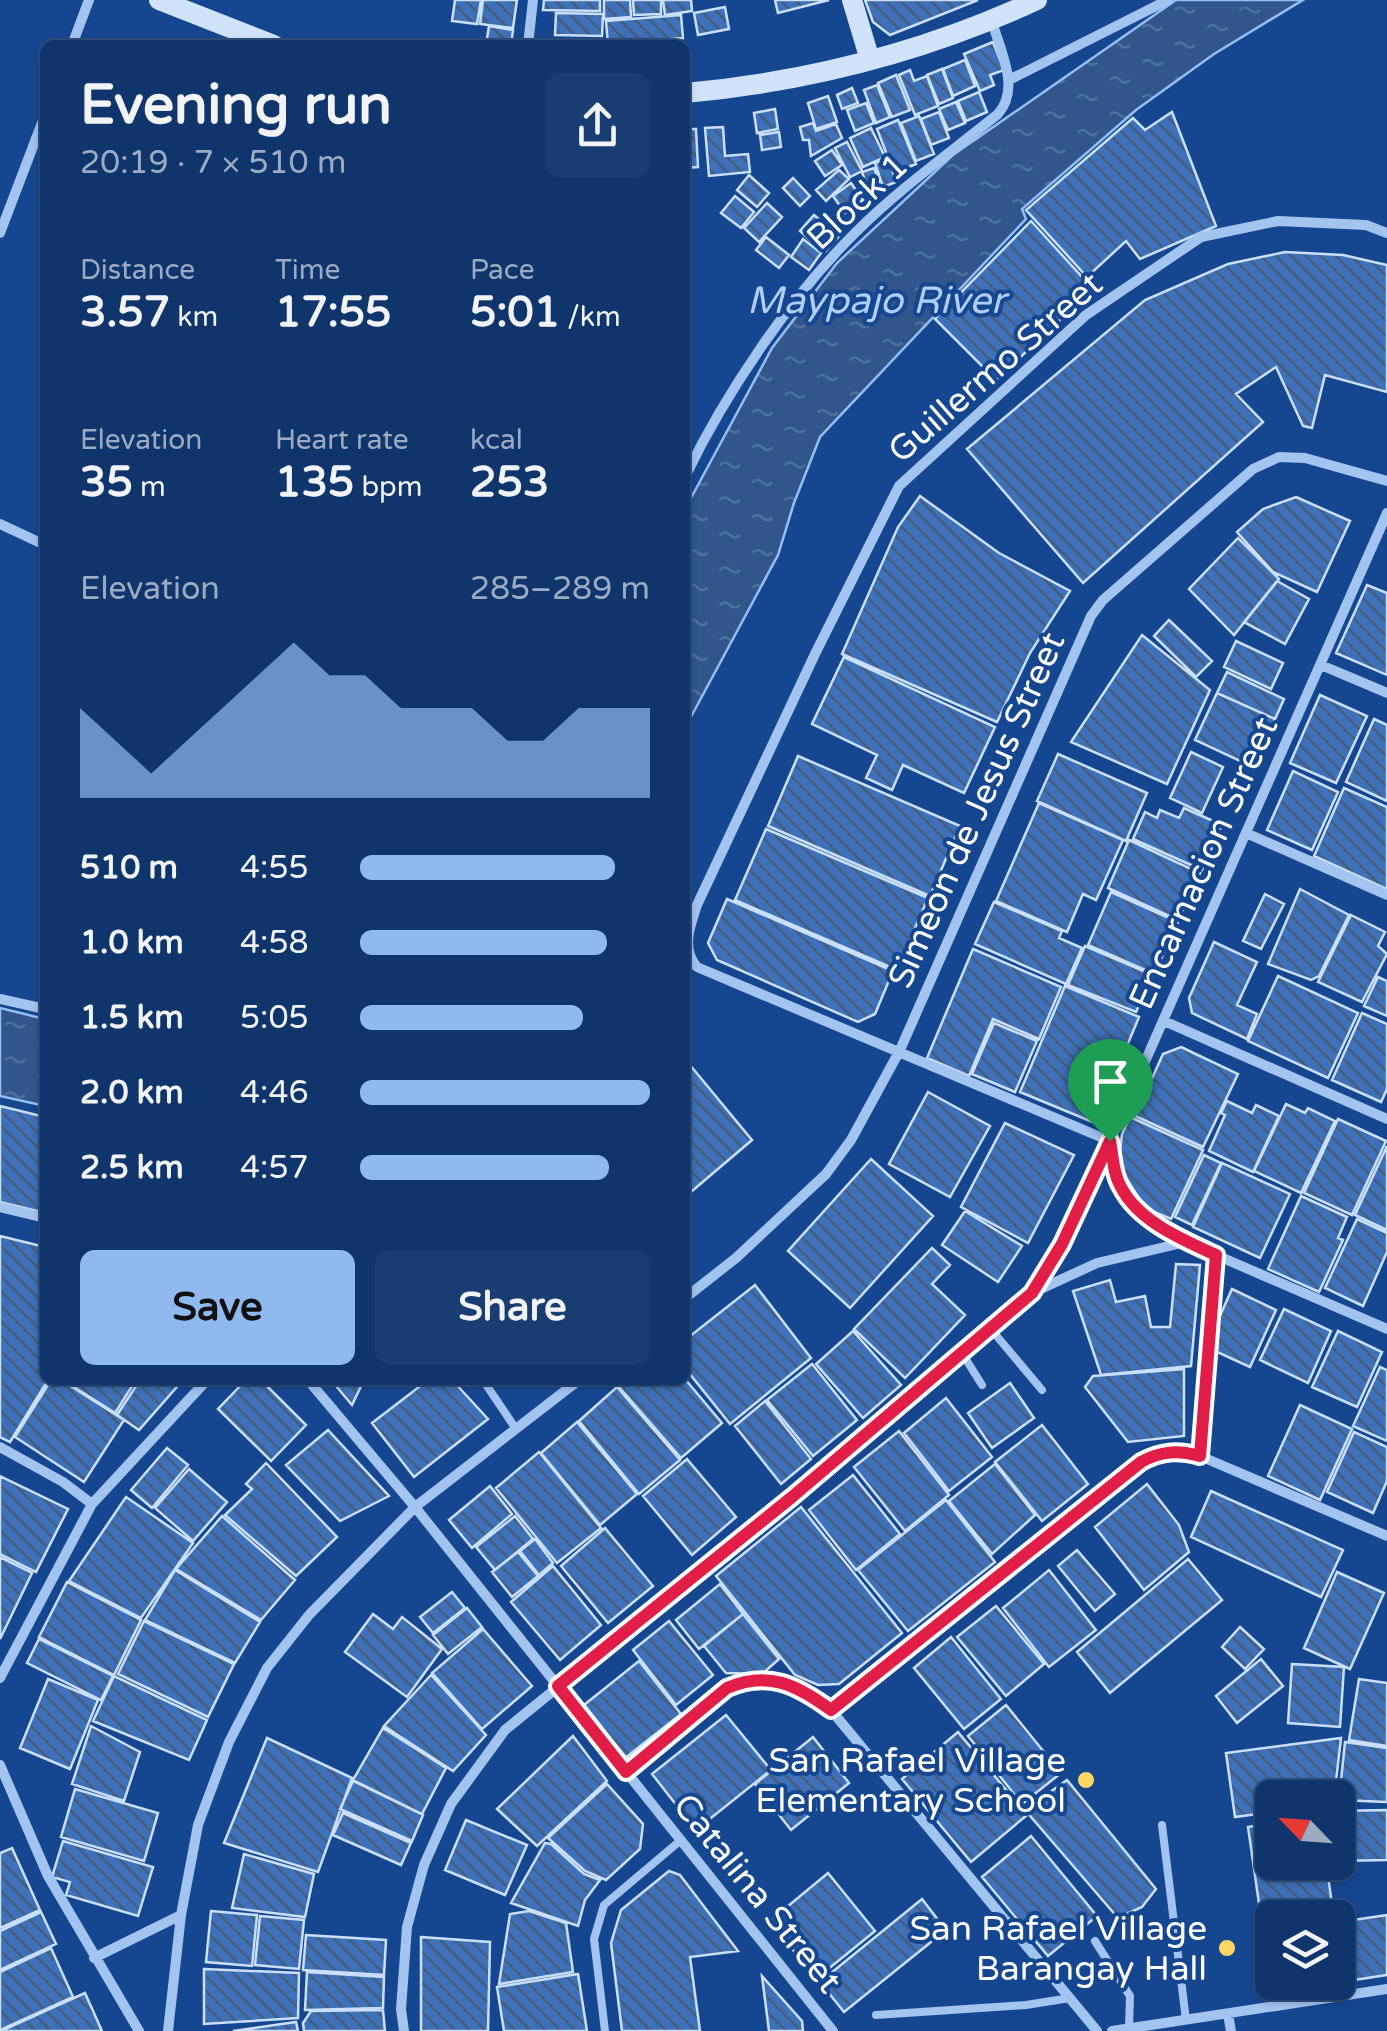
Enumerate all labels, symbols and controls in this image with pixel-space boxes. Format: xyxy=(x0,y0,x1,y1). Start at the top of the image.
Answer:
text: Evening run xyxy=(80,73,392,139)
button: share xyxy=(545,73,650,178)
text: 20:19 · 7 × 510 m xyxy=(80,144,346,182)
street label: Block 1 xyxy=(798,144,917,259)
text: Distance xyxy=(80,253,195,287)
text: Time xyxy=(275,253,340,287)
text: Pace xyxy=(470,253,534,287)
street label: Guillermo Street xyxy=(880,263,1111,472)
water label: Maypajo River xyxy=(747,278,1010,324)
text: 3.57 xyxy=(80,287,170,338)
text: 17:55 xyxy=(275,287,391,338)
text: 5:01 xyxy=(470,287,560,338)
text: km xyxy=(170,300,218,334)
text: /km xyxy=(560,300,621,334)
text: Elevation xyxy=(80,423,202,457)
text: Heart rate xyxy=(275,423,409,457)
text: kcal xyxy=(470,423,523,457)
text: 35 xyxy=(80,457,133,508)
text: 135 xyxy=(275,457,354,508)
text: 253 xyxy=(470,457,549,508)
text: m xyxy=(133,470,166,504)
text: bpm xyxy=(354,470,422,504)
text: Elevation xyxy=(80,570,220,608)
text: 285–289 m xyxy=(470,570,650,608)
street label: Simeon de Jesus Street xyxy=(879,626,1074,995)
street label: Encarnacion Street xyxy=(1121,711,1287,1016)
text: 510 m xyxy=(80,849,178,887)
text: 4:55 xyxy=(240,849,309,887)
text: 1.0 km xyxy=(80,924,184,962)
text: 4:58 xyxy=(240,924,309,962)
text: 1.5 km xyxy=(80,999,184,1037)
text: 5:05 xyxy=(240,999,309,1037)
pin xyxy=(1068,1039,1153,1142)
icon: arrive xyxy=(1083,1054,1138,1109)
text: 2.0 km xyxy=(80,1074,184,1112)
text: 4:46 xyxy=(240,1074,309,1112)
text: 2.5 km xyxy=(80,1149,184,1187)
text: 4:57 xyxy=(240,1149,309,1187)
button: Save xyxy=(80,1250,355,1365)
button: Share xyxy=(375,1250,650,1365)
place label: San Rafael Village Elementary School xyxy=(755,1740,1066,1822)
marker: San Rafael Village Elementary School xyxy=(1075,1769,1097,1791)
north arrow xyxy=(1255,1780,1355,1880)
map controls xyxy=(1255,1780,1355,2000)
street label: Catalina Street xyxy=(664,1786,850,2002)
button: layers xyxy=(1255,1900,1355,2000)
place label: San Rafael Village Barangay Hall xyxy=(909,1908,1207,1990)
marker: San Rafael Village Barangay Hall xyxy=(1216,1937,1238,1959)

